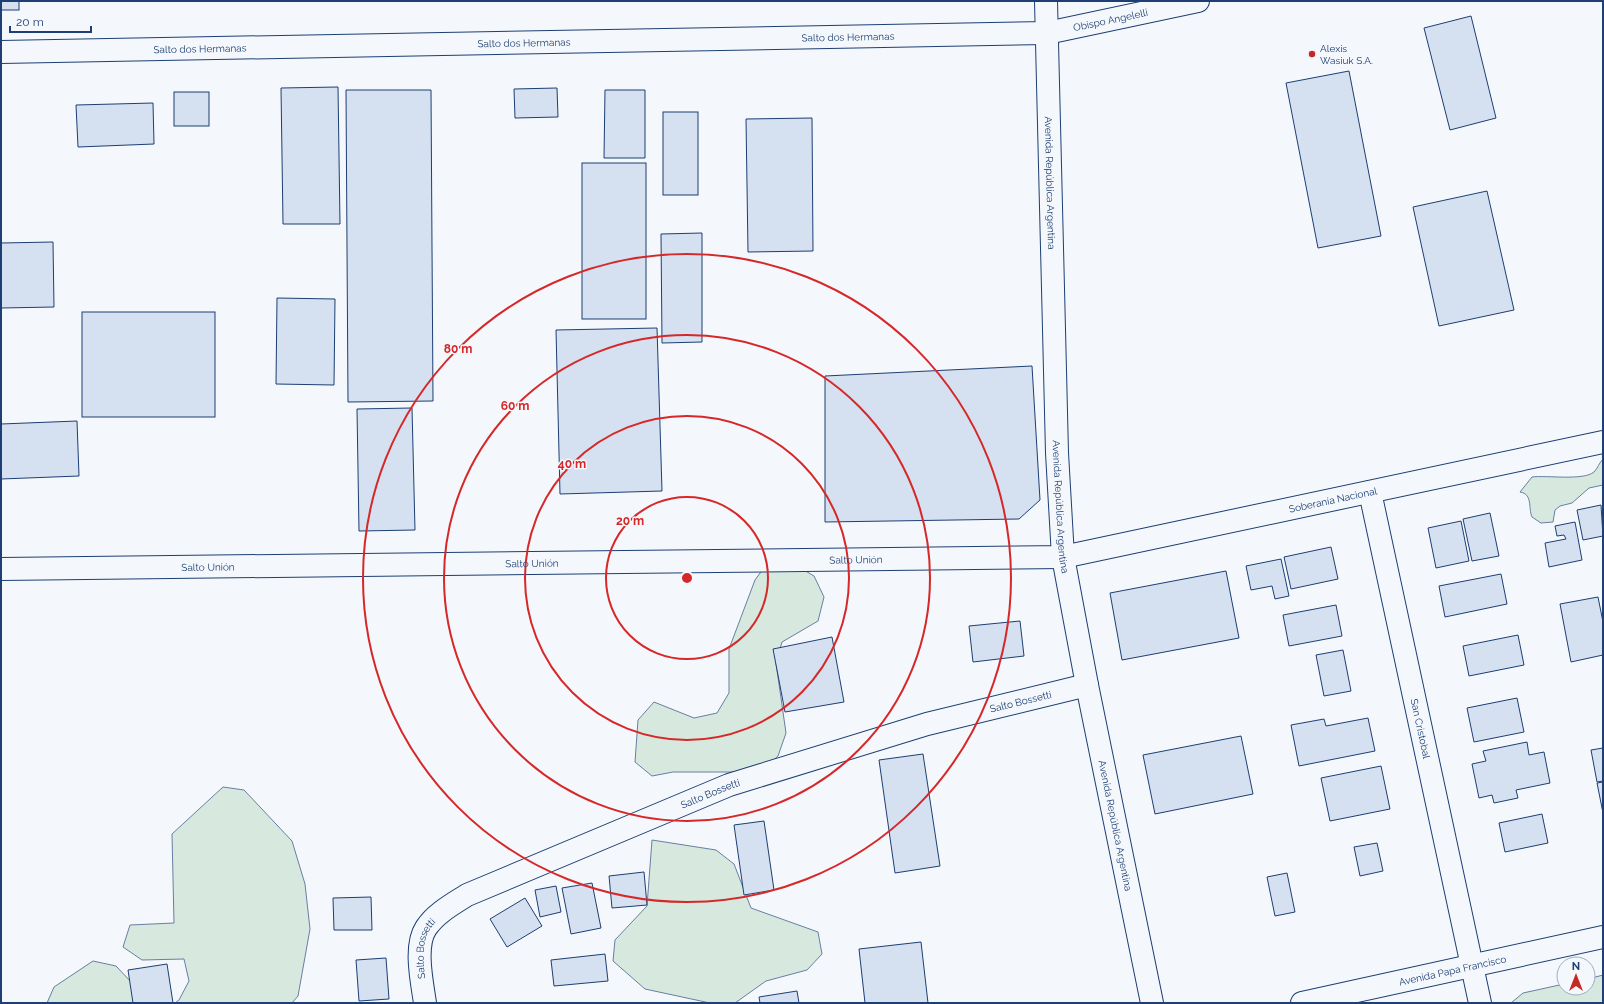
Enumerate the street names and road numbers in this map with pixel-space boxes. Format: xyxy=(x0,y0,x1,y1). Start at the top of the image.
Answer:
street label: Obispo Angelelli xyxy=(1072,6,1149,33)
street label: Salto dos Hermanas xyxy=(801,30,895,43)
street label: Salto dos Hermanas xyxy=(477,36,571,49)
street label: Salto dos Hermanas xyxy=(153,42,247,55)
street label: Avenida República Argentina xyxy=(1043,116,1058,250)
street label: Avenida República Argentina xyxy=(1051,440,1071,574)
street label: Soberanía Nacional xyxy=(1288,485,1378,514)
street label: Salto Unión xyxy=(829,554,883,565)
street label: Salto Unión xyxy=(505,557,559,569)
street label: Salto Unión xyxy=(181,561,235,572)
street label: Salto Bossetti xyxy=(989,688,1052,714)
street label: San Cristobal xyxy=(1409,698,1433,760)
street label: Avenida República Argentina xyxy=(1097,759,1134,892)
street label: Salto Bossetti xyxy=(679,777,741,810)
street label: Salto Bossetti xyxy=(414,916,437,980)
street label: Avenida Papa Francisco xyxy=(1398,953,1507,987)

